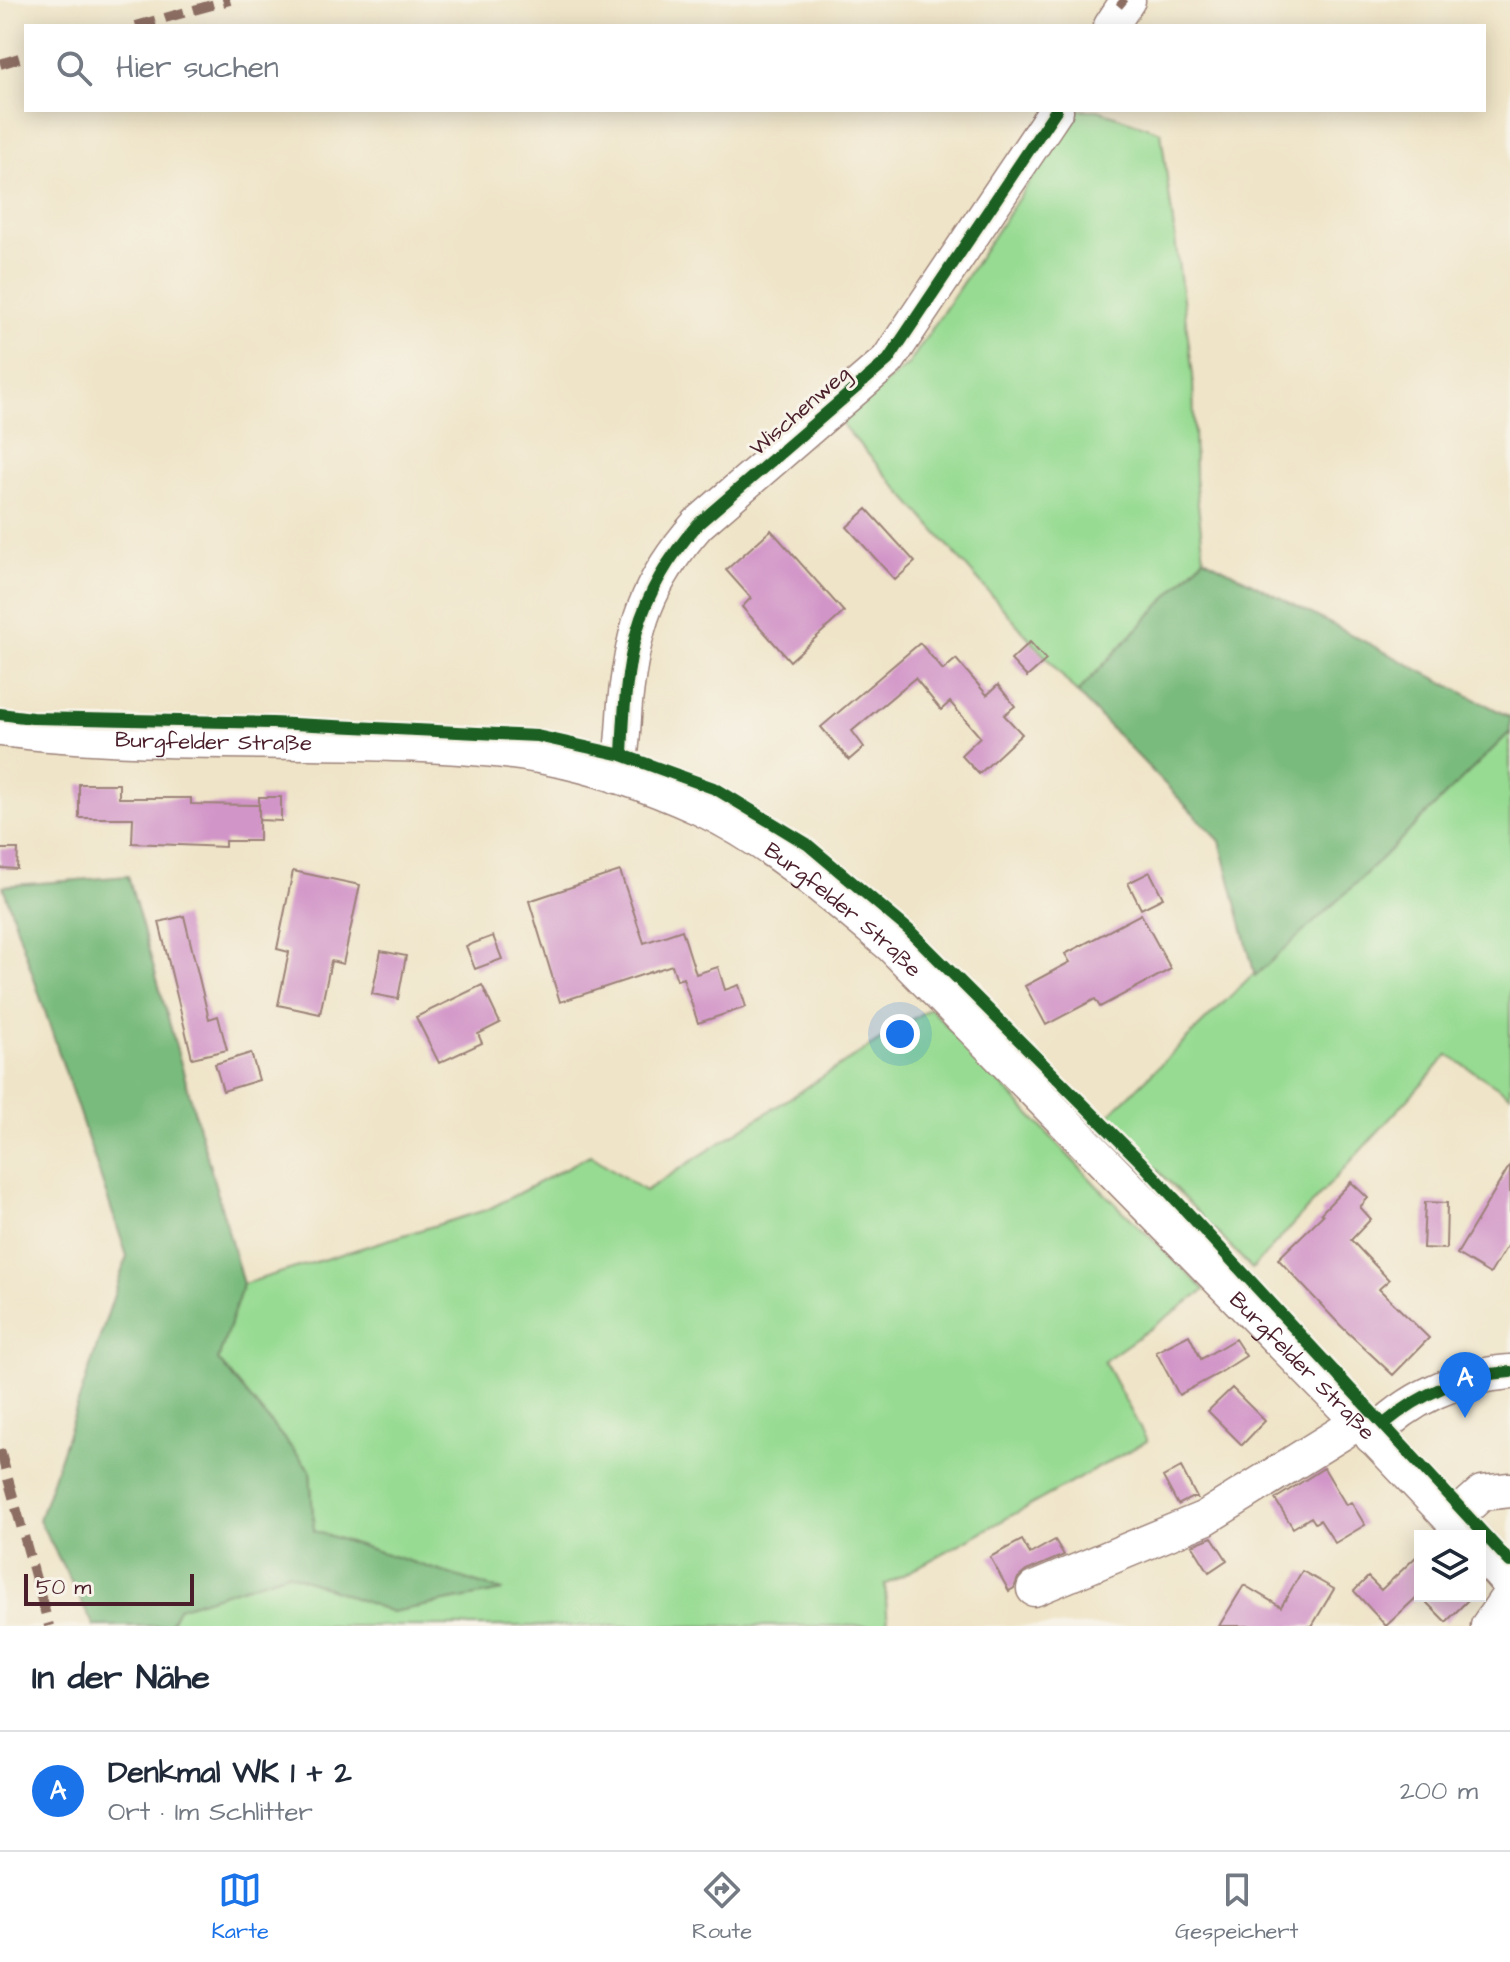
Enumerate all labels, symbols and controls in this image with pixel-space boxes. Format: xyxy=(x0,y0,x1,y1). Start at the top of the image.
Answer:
search box xyxy=(24,24,1486,112)
icon: search xyxy=(52,46,96,90)
text: Hier suchen xyxy=(116,47,279,89)
street label: Wischenweg xyxy=(743,359,858,464)
street label: Burgfelder Straße xyxy=(114,724,312,759)
street label: Burgfelder Straße xyxy=(758,835,928,985)
your location xyxy=(880,1014,920,1054)
street label: Burgfelder Straße xyxy=(1222,1285,1382,1447)
pin: A xyxy=(1439,1352,1491,1418)
map controls xyxy=(1414,1530,1486,1602)
button: layers xyxy=(1414,1530,1486,1602)
scale bar xyxy=(24,1570,194,1606)
text: 50 m xyxy=(36,1572,91,1603)
text: In der Nähe xyxy=(32,1654,210,1702)
text: Denkmal WK 1 + 2 xyxy=(108,1752,352,1794)
text: A xyxy=(50,1773,66,1809)
text: 200 m xyxy=(1400,1773,1478,1809)
text: Ort · Im Schlitter xyxy=(108,1794,313,1830)
tab: Karte xyxy=(212,1868,269,1947)
tab: Route xyxy=(692,1868,752,1947)
tab: Gespeichert xyxy=(1175,1868,1298,1947)

